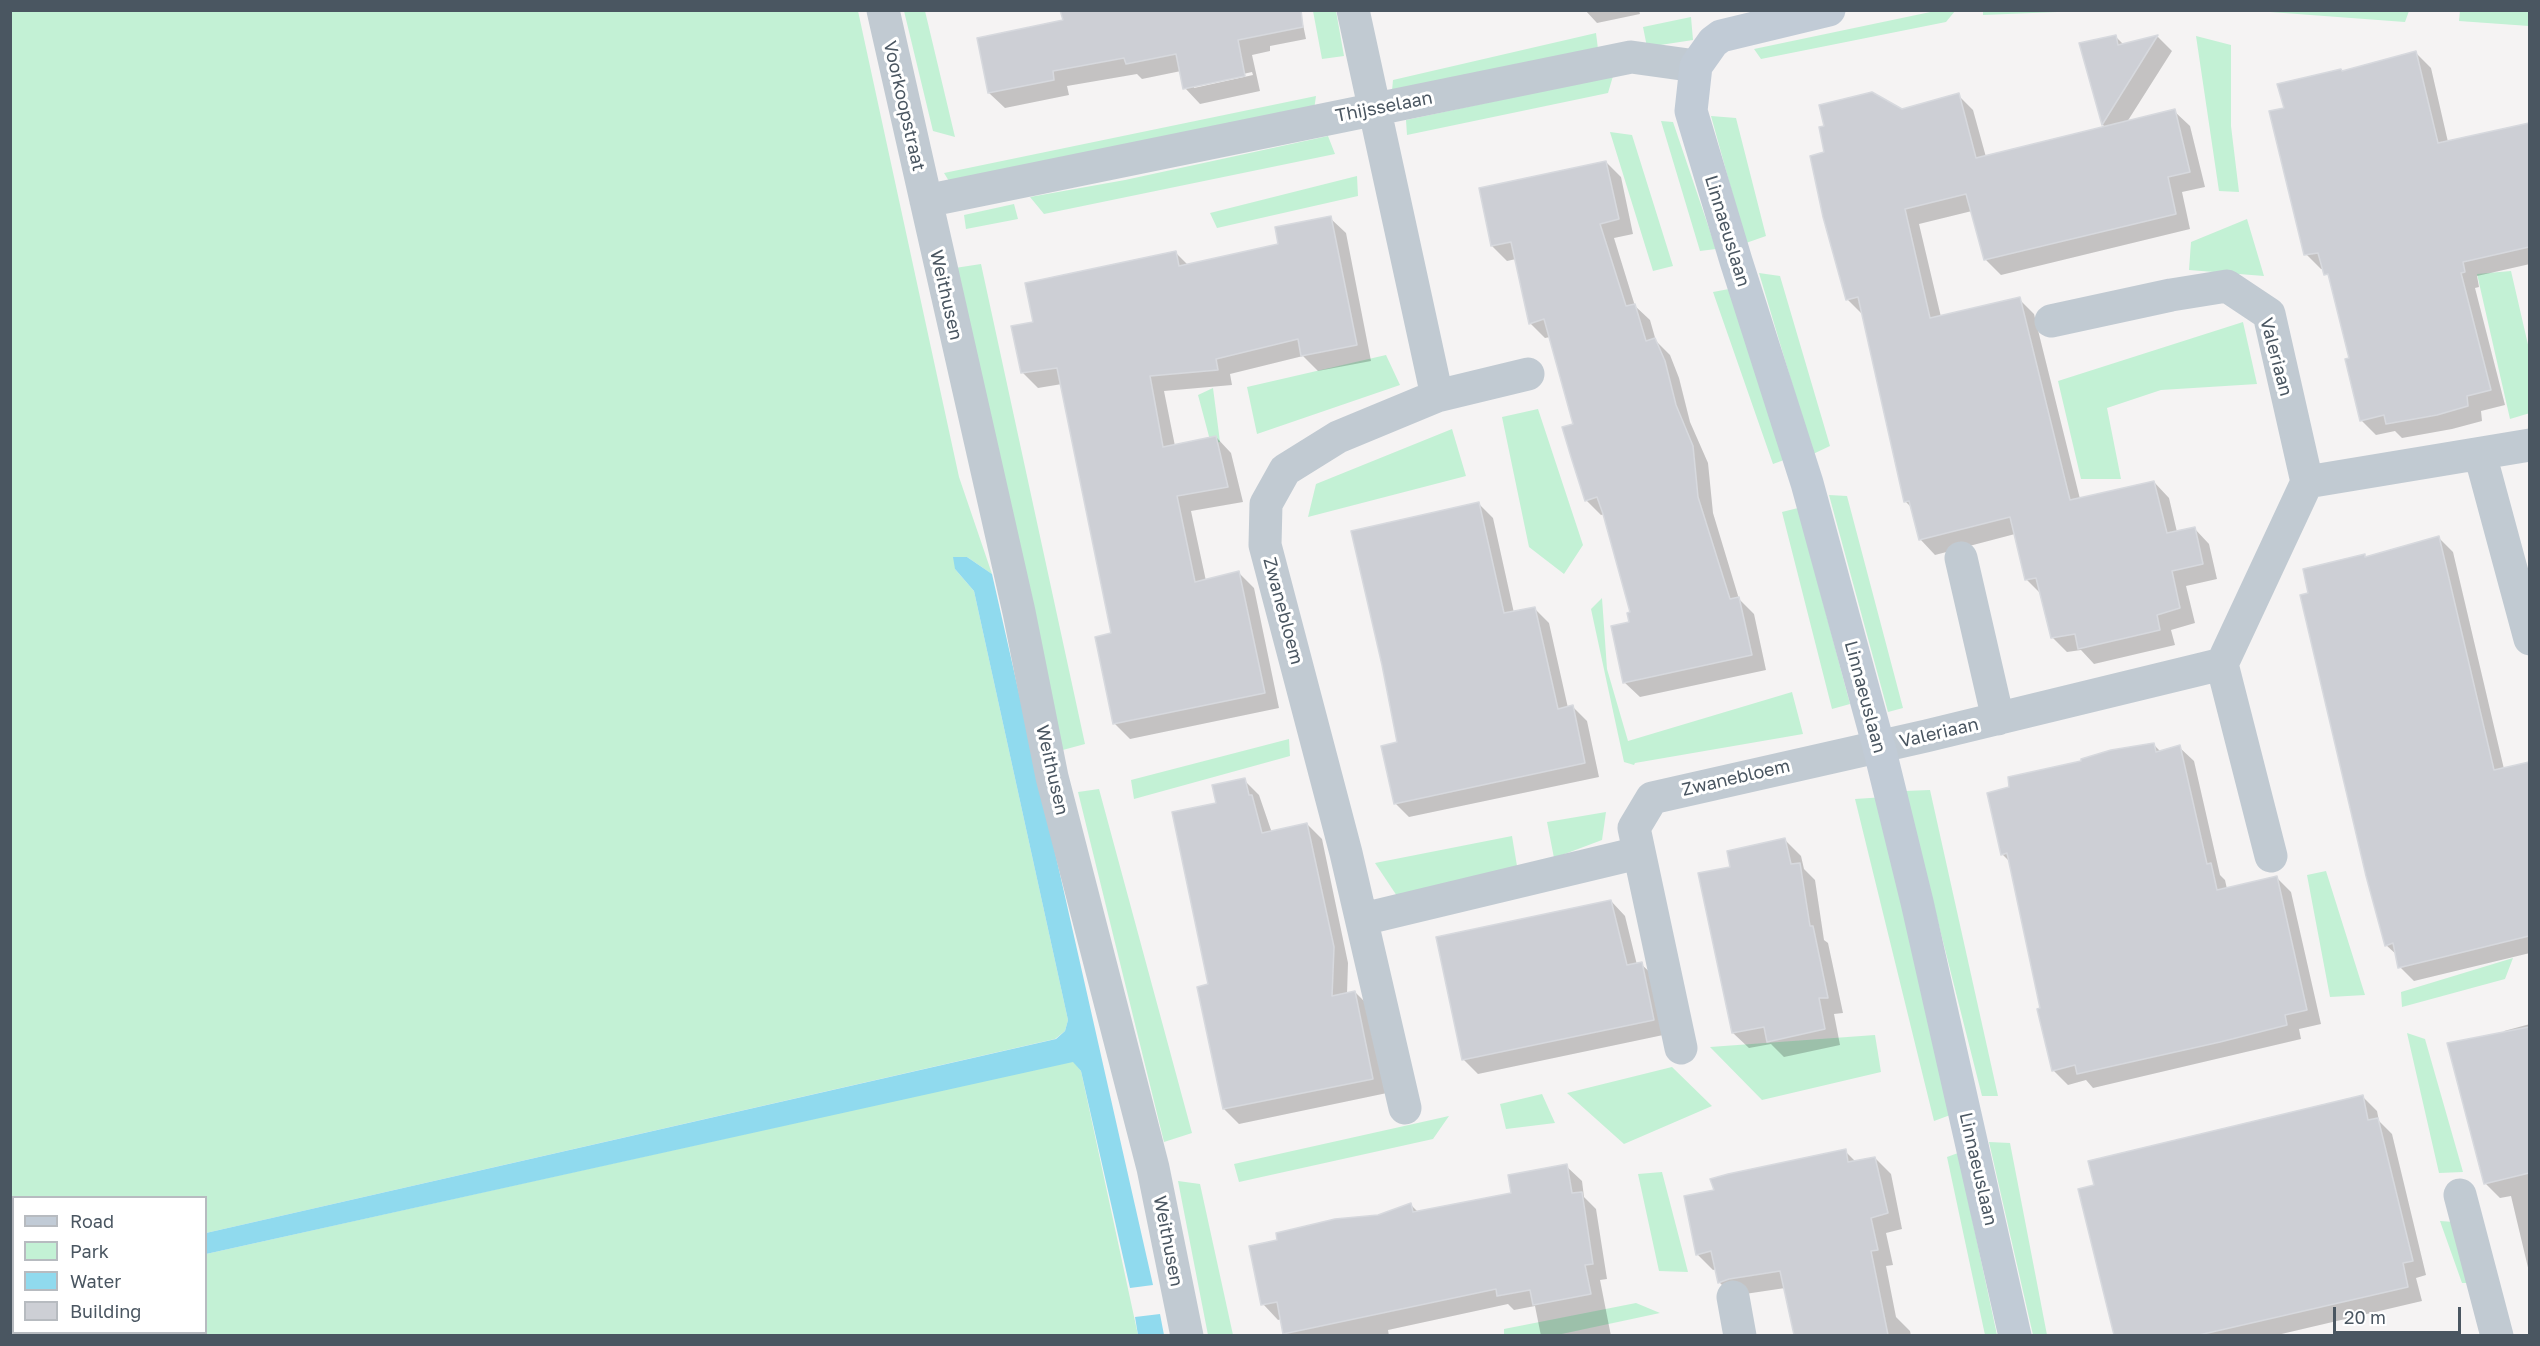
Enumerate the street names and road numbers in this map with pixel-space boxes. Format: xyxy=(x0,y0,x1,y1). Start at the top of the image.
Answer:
street label: Voorkoopstraat xyxy=(879,39,929,173)
street label: Thijsselaan xyxy=(1334,87,1434,127)
street label: Linnaeuslaan xyxy=(1700,173,1754,289)
street label: Weithusen xyxy=(925,248,967,342)
street label: Valeriaan xyxy=(2255,315,2297,399)
street label: Zwanebloem xyxy=(1258,555,1308,667)
street label: Linnaeuslaan xyxy=(1840,638,1890,756)
street label: Valeriaan xyxy=(1897,713,1981,753)
street label: Weithusen xyxy=(1031,723,1073,817)
street label: Zwanebloem xyxy=(1680,755,1792,801)
street label: Linnaeuslaan xyxy=(1954,1110,2002,1228)
street label: Weithusen xyxy=(1149,1194,1187,1288)

